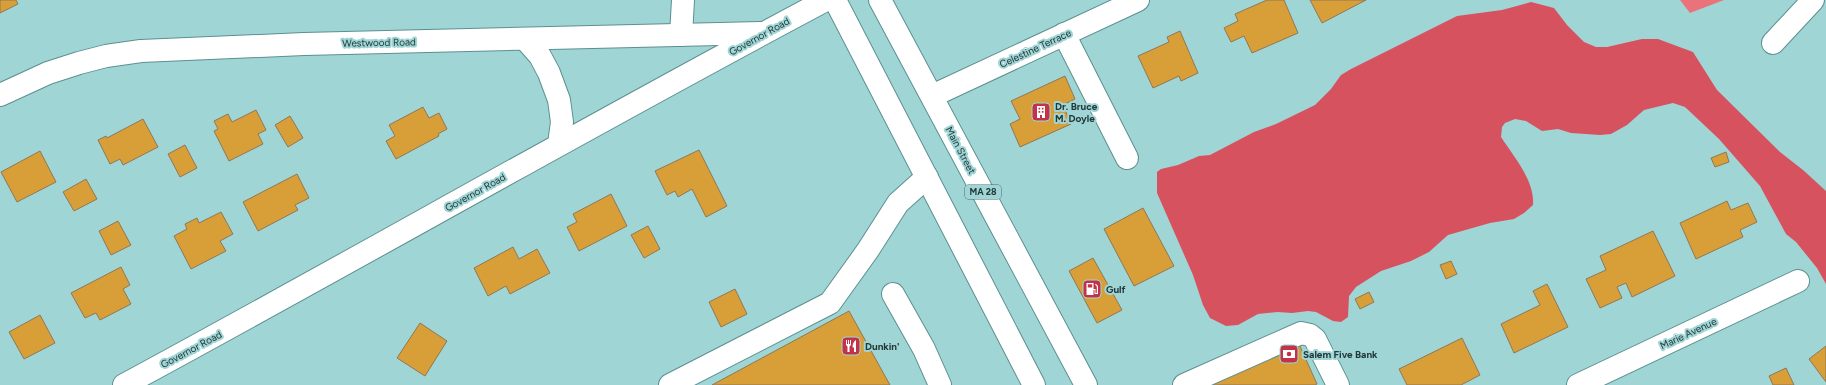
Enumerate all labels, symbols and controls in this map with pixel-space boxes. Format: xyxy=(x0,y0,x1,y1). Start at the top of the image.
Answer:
street label: Governor Road xyxy=(727,14,792,58)
street label: Celestine Terrace xyxy=(997,26,1074,71)
street label: Westwood Road xyxy=(342,35,416,50)
place label: Dr. Bruce M. Doyle xyxy=(1055,100,1098,125)
building icon: Dr. Bruce M. Doyle xyxy=(1030,101,1052,123)
street label: Main Street xyxy=(943,124,979,176)
street label: Governor Road xyxy=(443,170,508,214)
road number: MA 28 xyxy=(965,185,1001,199)
fuel station icon: Gulf xyxy=(1081,278,1103,300)
place label: Gulf xyxy=(1106,283,1126,296)
street label: Marie Avenue xyxy=(1658,314,1719,352)
street label: Governor Road xyxy=(158,328,224,371)
restaurant icon: Dunkin' xyxy=(840,335,862,357)
place label: Dunkin' xyxy=(865,340,900,353)
bank icon: Salem Five Bank xyxy=(1278,343,1300,365)
place label: Salem Five Bank xyxy=(1303,348,1378,361)

